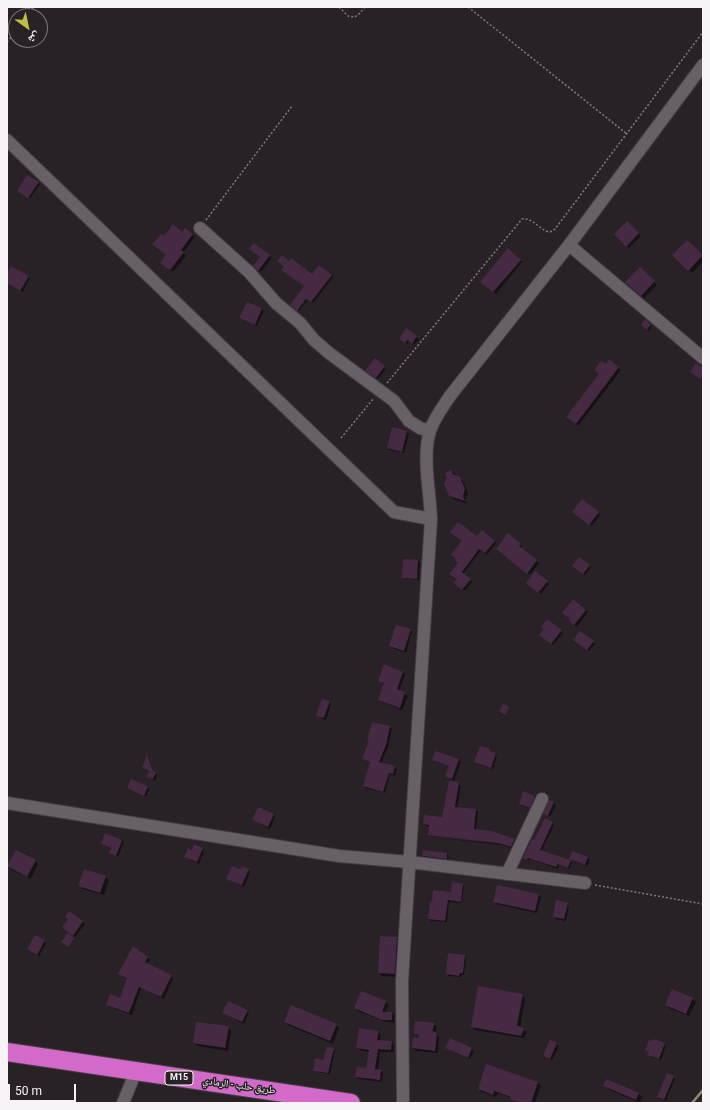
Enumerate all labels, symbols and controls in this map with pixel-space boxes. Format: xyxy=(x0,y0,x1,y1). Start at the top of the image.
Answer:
north arrow xyxy=(8,8,48,48)
text: ش xyxy=(26,29,43,46)
road number: M15 xyxy=(165,1071,193,1085)
street label: طريق حلب - الرمادي xyxy=(202,1075,276,1097)
scale bar xyxy=(10,1076,78,1102)
text: 50 m xyxy=(15,1084,42,1098)

